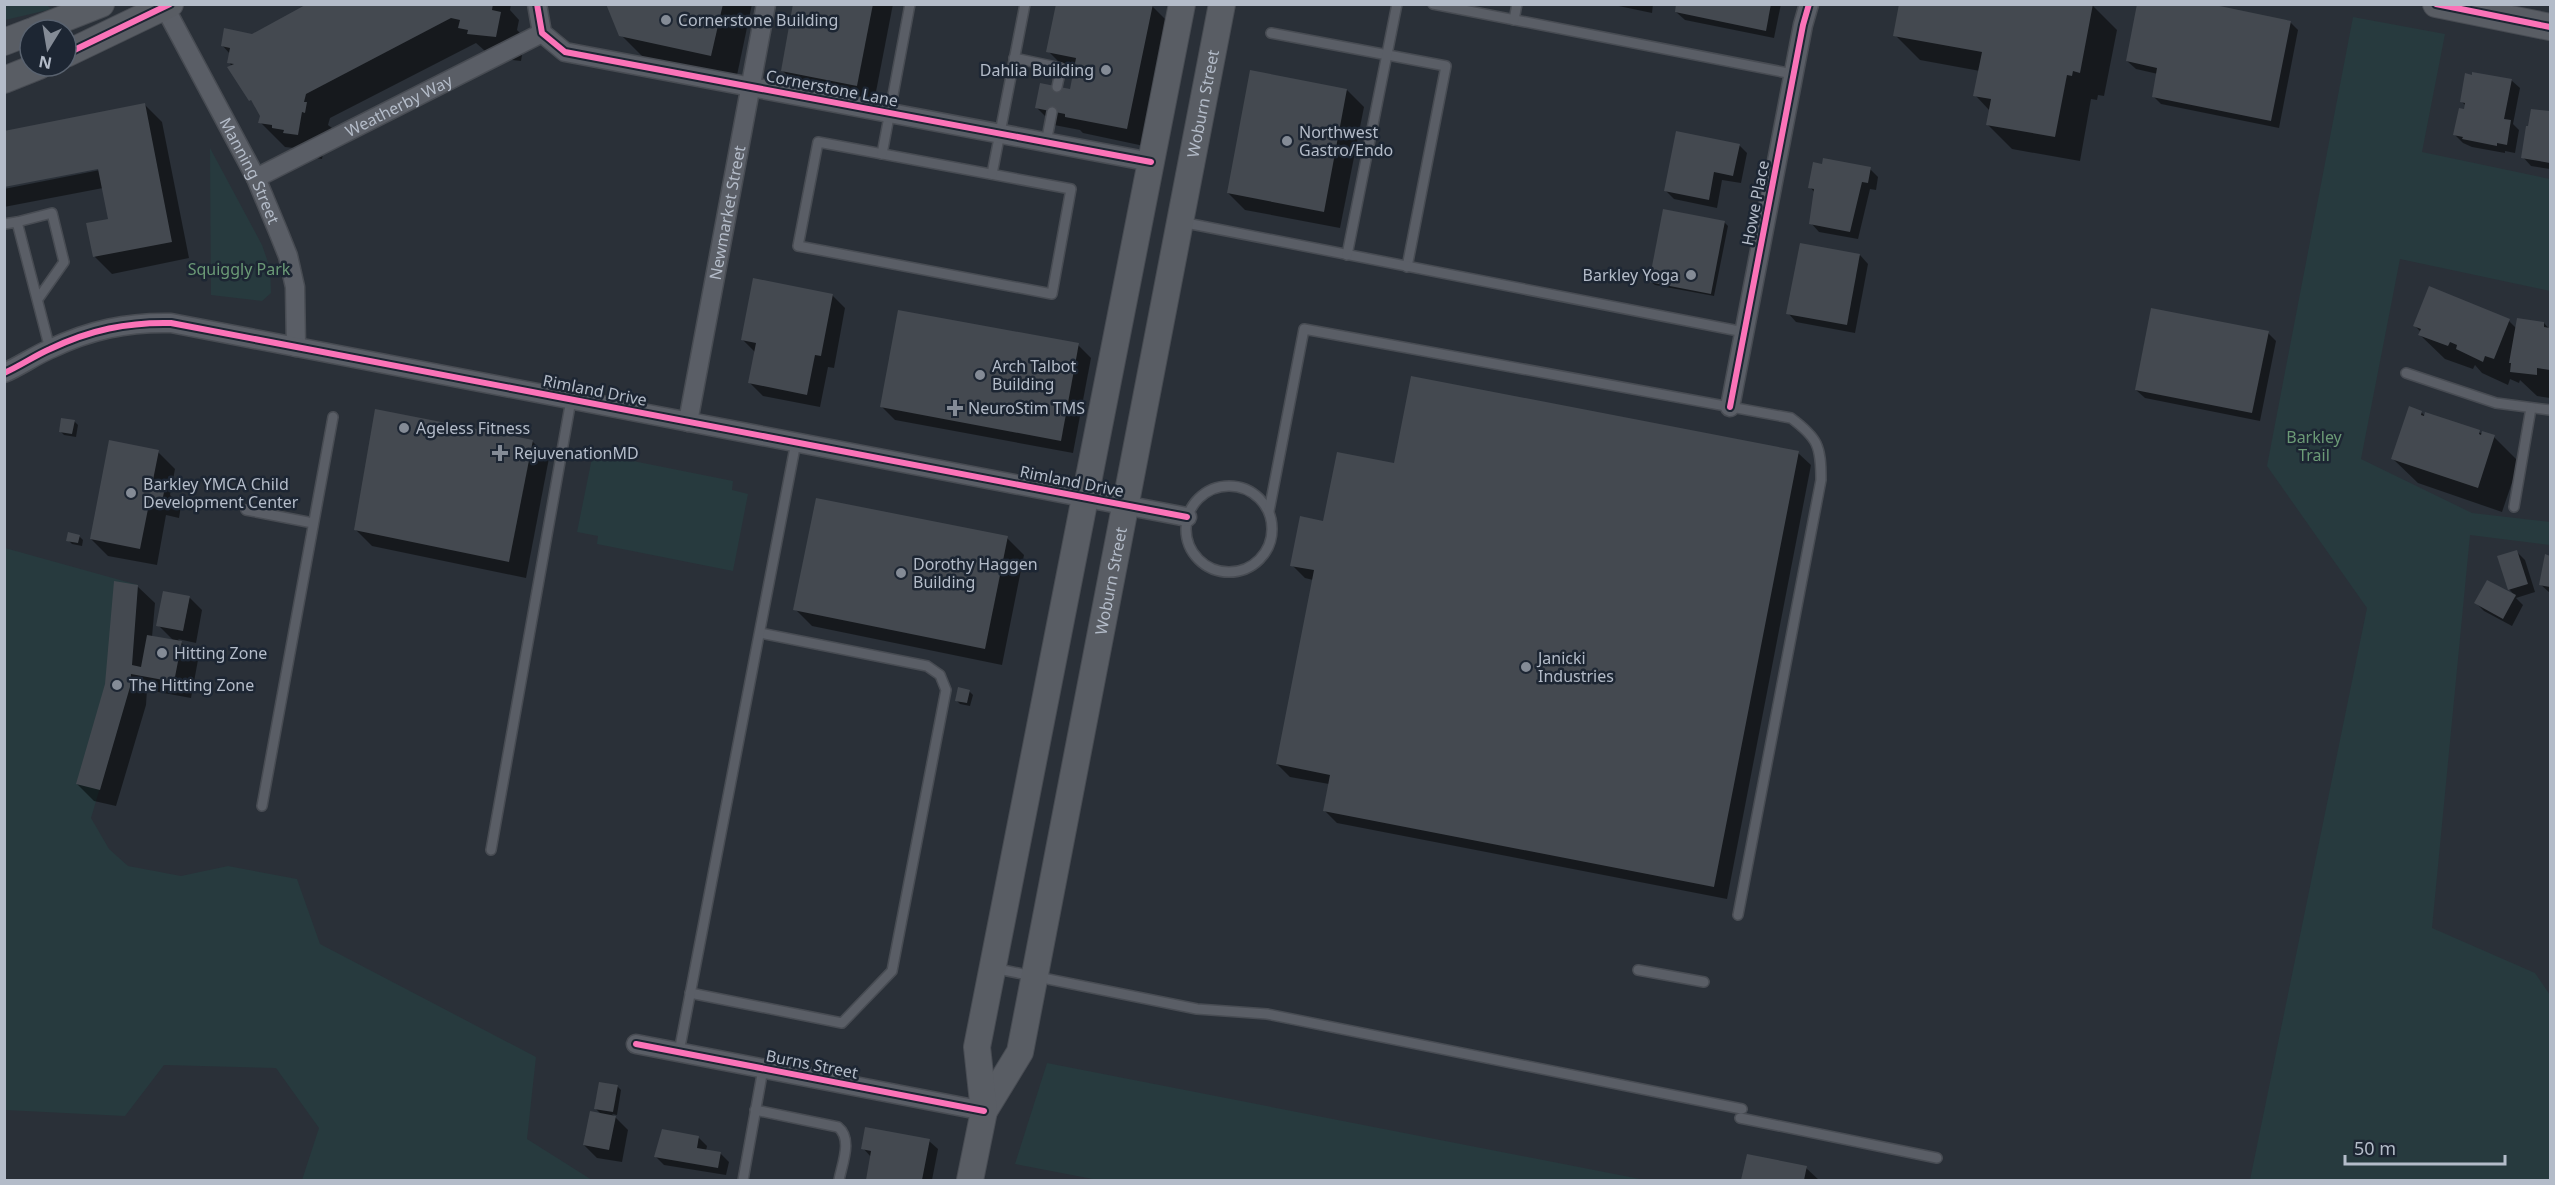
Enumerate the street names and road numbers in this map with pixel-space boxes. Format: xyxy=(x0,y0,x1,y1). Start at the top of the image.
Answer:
street label: Woburn Street xyxy=(1182,48,1224,159)
street label: Cornerstone Lane xyxy=(764,64,900,112)
street label: Weatherby Way xyxy=(341,69,457,142)
street label: Manning Street xyxy=(215,113,285,227)
street label: Newmarket Street xyxy=(704,143,750,282)
street label: Howe Place xyxy=(1736,158,1774,248)
street label: Rimland Drive xyxy=(541,369,649,411)
street label: Rimland Drive xyxy=(1018,460,1126,502)
street label: Woburn Street xyxy=(1090,525,1132,637)
street label: Burns Street xyxy=(764,1044,860,1084)

